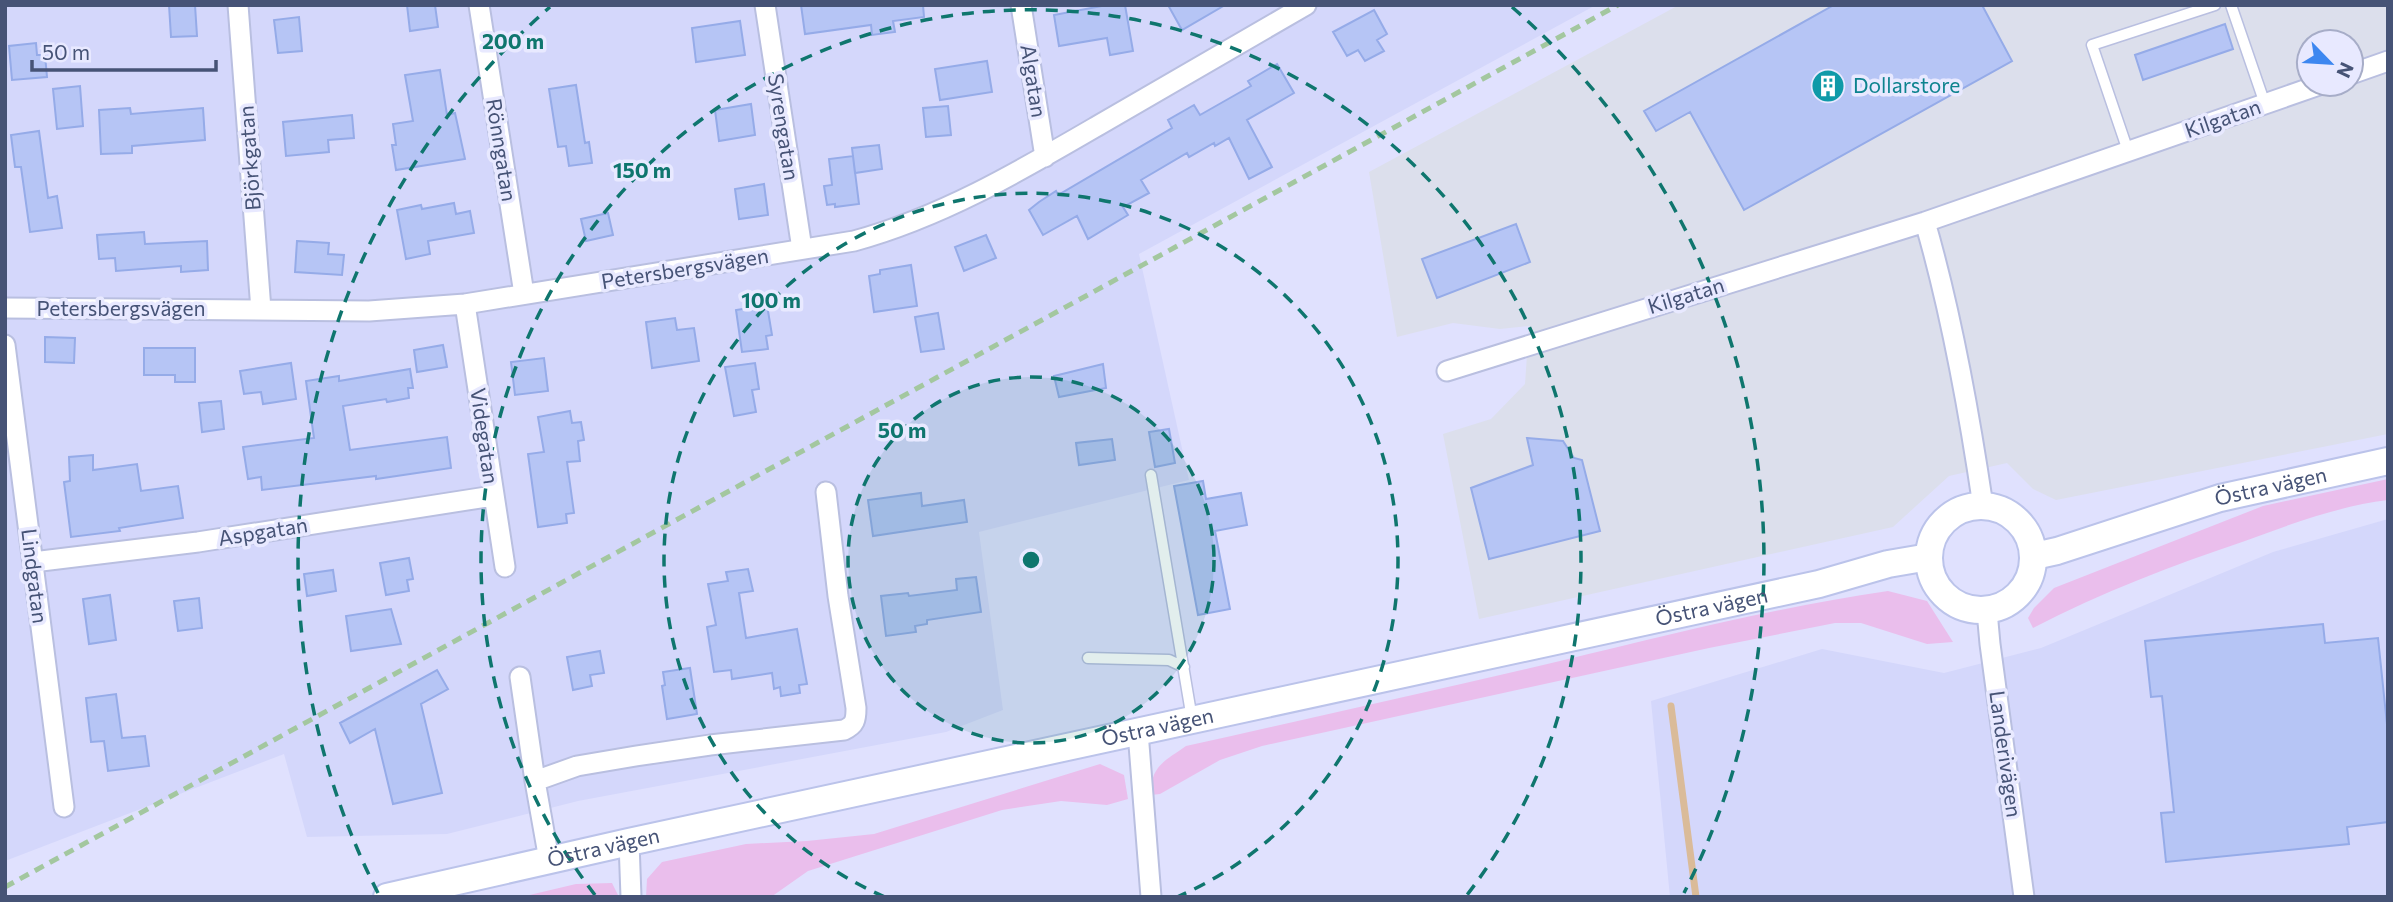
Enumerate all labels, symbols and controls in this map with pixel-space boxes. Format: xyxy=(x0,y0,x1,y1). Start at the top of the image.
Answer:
scale bar xyxy=(32,28,215,72)
text: 200 m xyxy=(482,28,544,53)
north arrow xyxy=(2295,28,2365,98)
text: 50 m xyxy=(42,39,90,64)
street label: Algatan xyxy=(1016,42,1053,119)
text: N xyxy=(2332,59,2359,82)
building icon: Dollarstore xyxy=(1809,67,1847,105)
street label: Syrengatan xyxy=(764,72,805,182)
place label: Dollarstore xyxy=(1853,72,1960,97)
street label: Kilgatan xyxy=(2181,93,2264,142)
street label: Rönngatan xyxy=(482,97,523,203)
street label: Björkgatan xyxy=(232,105,265,211)
text: 150 m xyxy=(613,157,671,182)
street label: Petersbergsvägen xyxy=(599,242,770,293)
street label: Kilgatan xyxy=(1644,271,1727,318)
text: 100 m xyxy=(741,287,801,312)
street label: Petersbergsvägen xyxy=(36,295,206,320)
street label: Videgatan xyxy=(466,386,505,485)
text: 50 m xyxy=(878,417,926,442)
street label: Östra vägen xyxy=(2212,461,2329,510)
street label: Aspgatan xyxy=(216,511,309,550)
street label: Lindgatan xyxy=(17,527,54,625)
centre of rings xyxy=(1019,548,1043,572)
street label: Östra vägen xyxy=(1653,581,1770,630)
street label: Landerivägen xyxy=(1985,689,2028,819)
street label: Östra vägen xyxy=(1099,702,1216,750)
street label: Östra vägen xyxy=(545,822,662,871)

